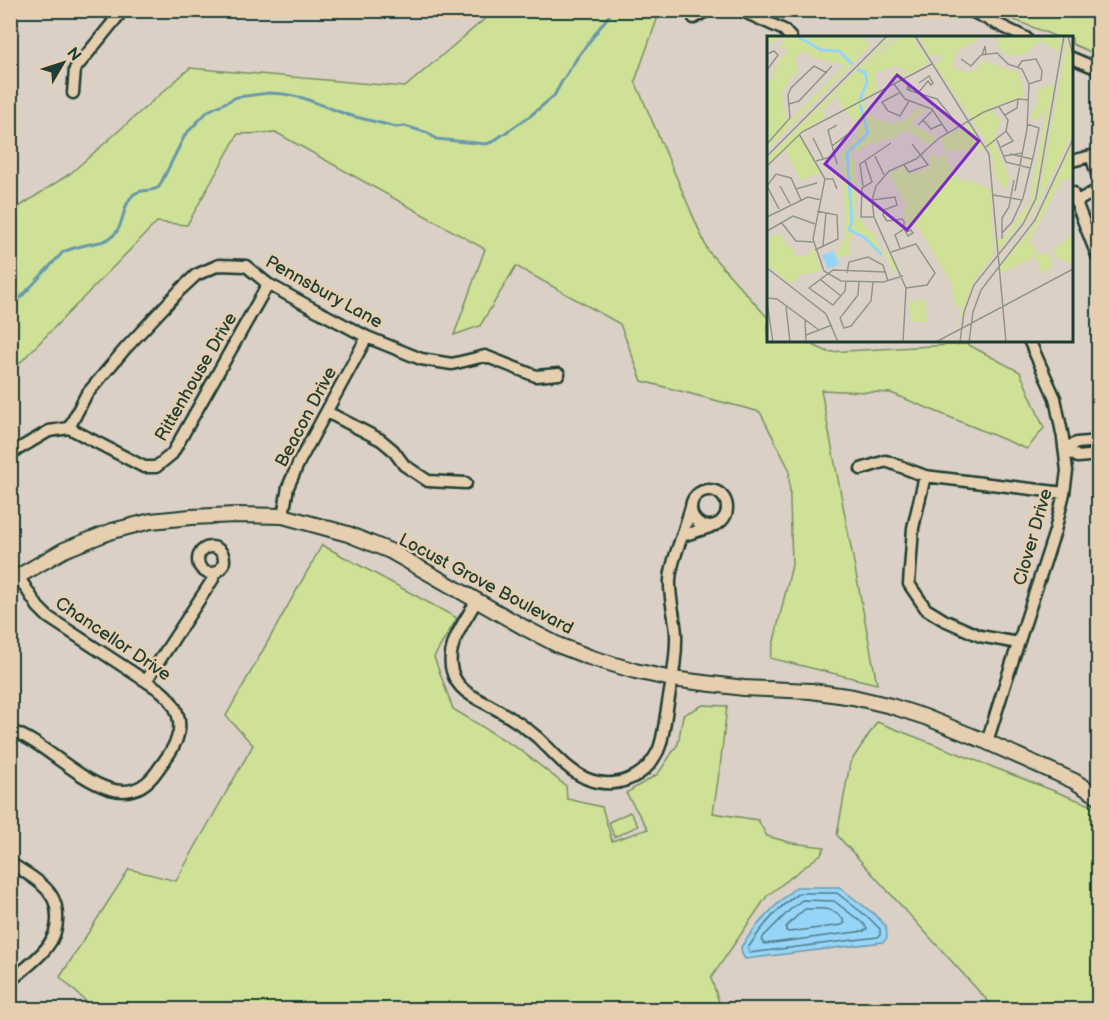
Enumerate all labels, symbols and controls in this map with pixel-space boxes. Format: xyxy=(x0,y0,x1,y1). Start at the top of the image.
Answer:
north arrow xyxy=(33,33,93,93)
inset map xyxy=(767,36,1073,342)
text: N xyxy=(62,44,85,65)
street label: Pennsbury Lane xyxy=(262,251,386,333)
street label: Rittenhouse Drive xyxy=(151,309,242,445)
street label: Beacon Drive xyxy=(271,363,341,471)
street label: Clover Drive xyxy=(1009,486,1057,588)
street label: Locust Grove Boulevard xyxy=(395,529,577,639)
street label: Chancellor Drive xyxy=(51,593,175,686)

